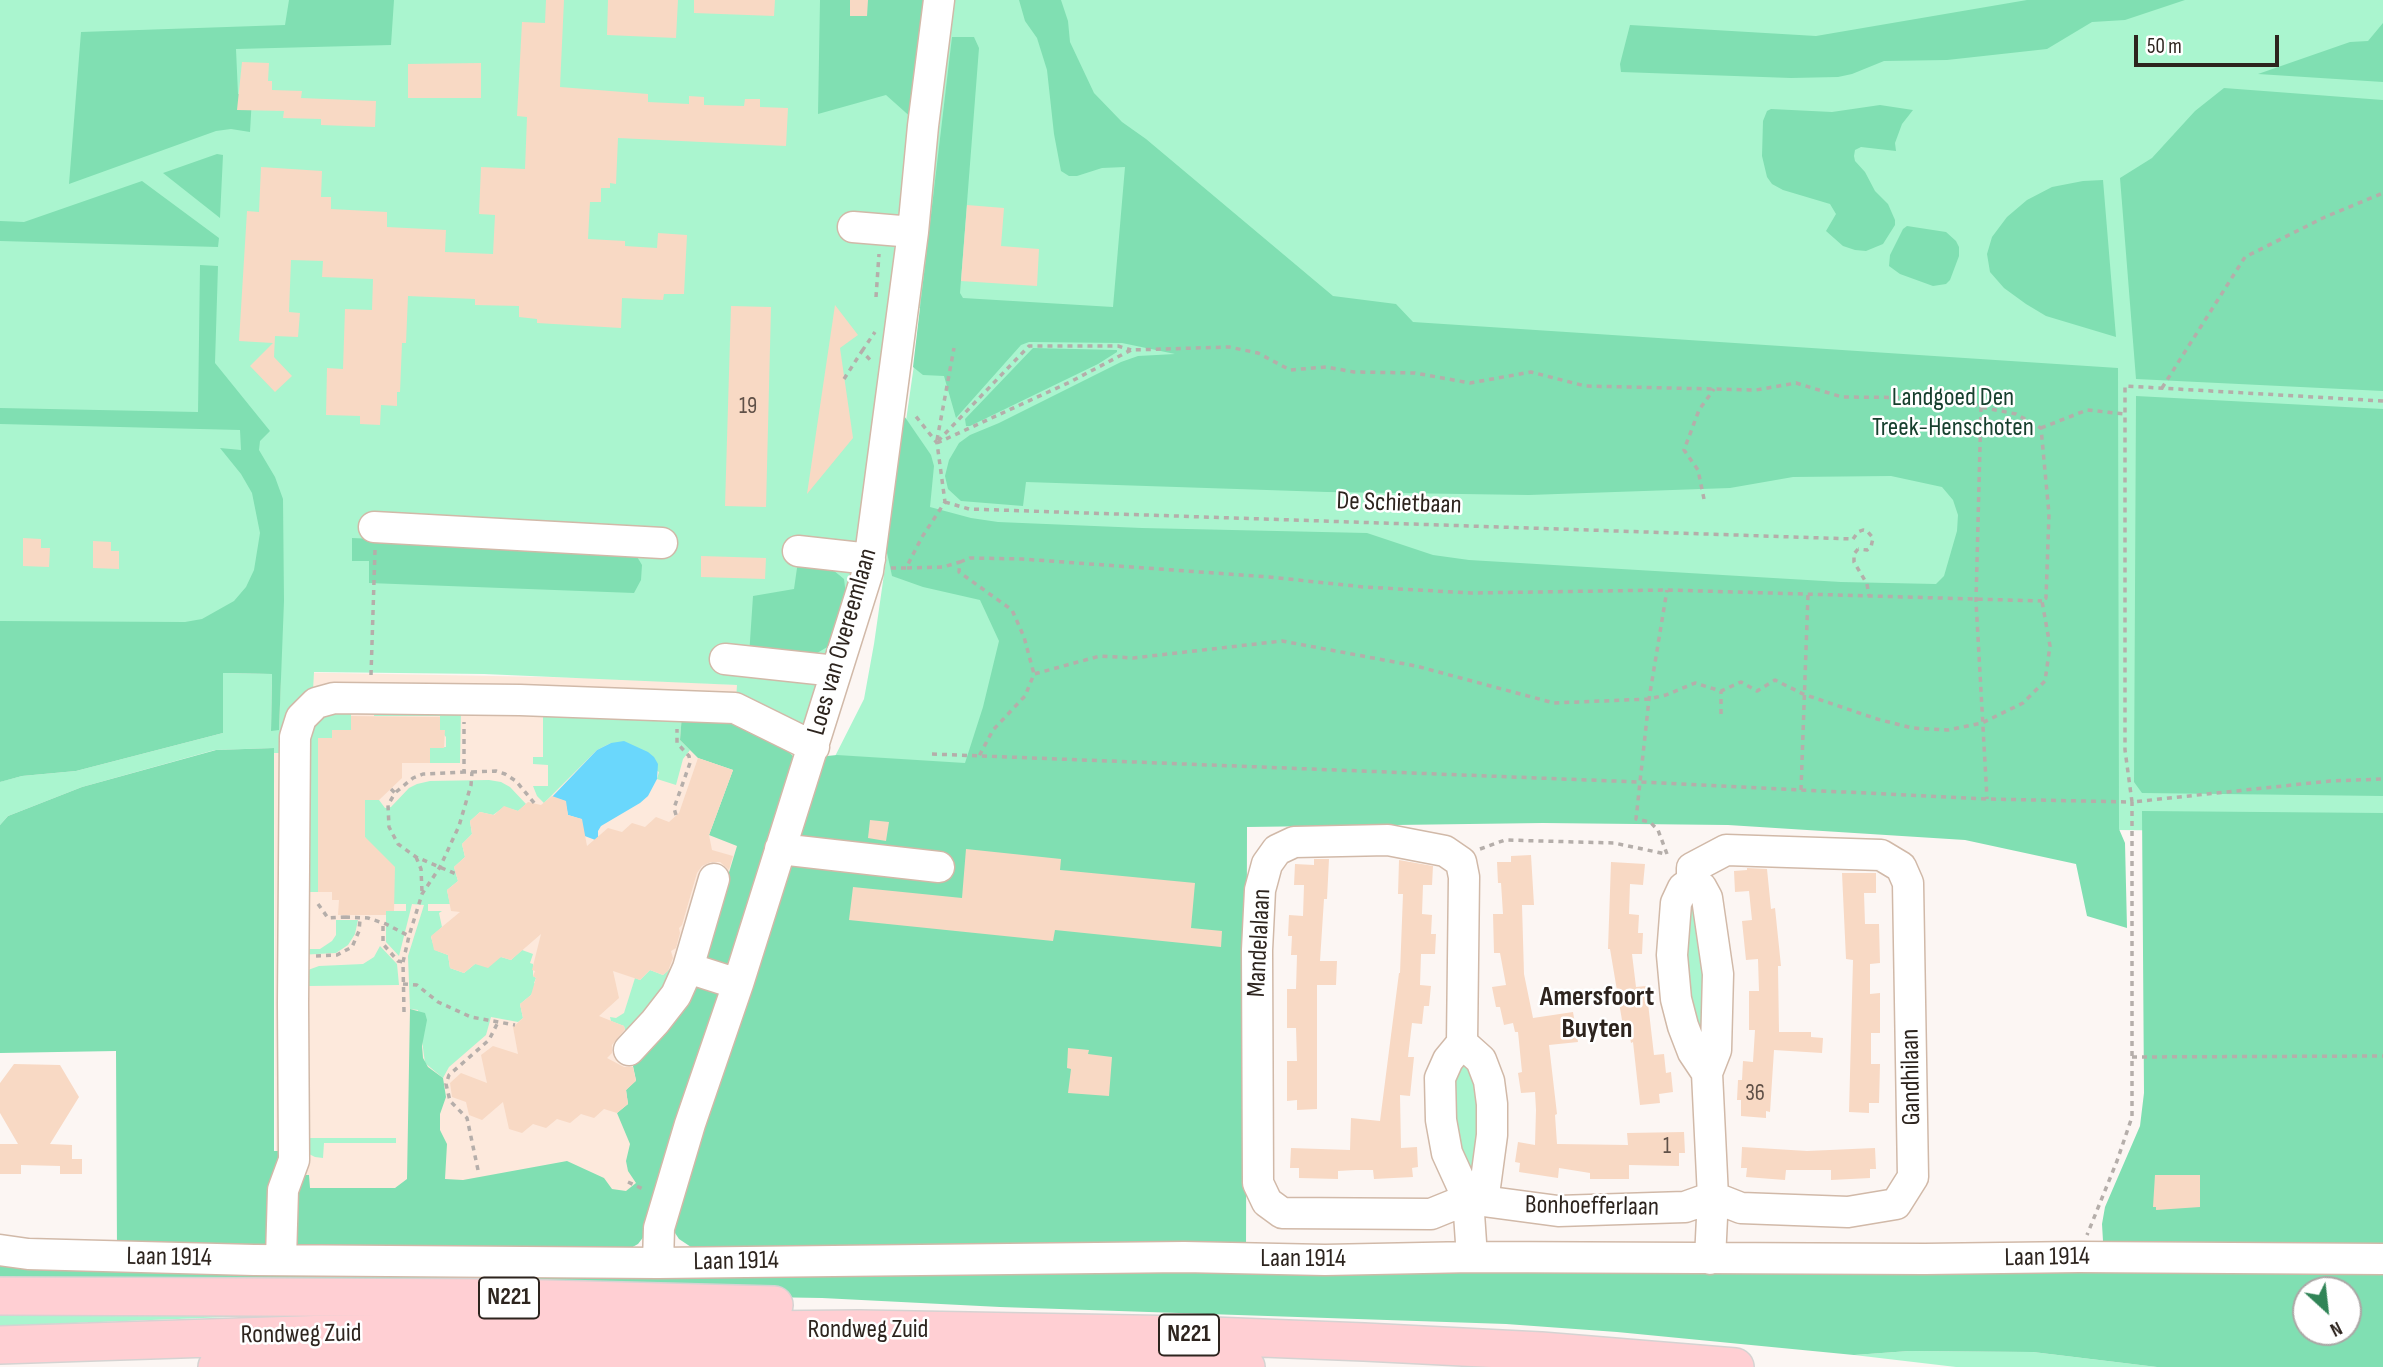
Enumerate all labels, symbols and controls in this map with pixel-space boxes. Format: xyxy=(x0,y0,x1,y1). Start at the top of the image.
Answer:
scale bar xyxy=(2138,21,2283,65)
text: 50 m xyxy=(2147,34,2182,59)
park label: Landgoed Den Treek-Henschoten xyxy=(1872,382,2034,444)
house number: 19 xyxy=(739,393,757,421)
street label: De Schietbaan xyxy=(1336,486,1462,522)
street label: Loes van Overeemlaan xyxy=(801,545,885,739)
street label: Mandelalaan xyxy=(1242,888,1278,998)
district label: Amersfoort Buyten xyxy=(1540,981,1654,1047)
street label: Gandhilaan xyxy=(1896,1028,1928,1126)
house number: 36 xyxy=(1745,1080,1765,1108)
house number: 1 xyxy=(1663,1133,1671,1161)
street label: Bonhoefferlaan xyxy=(1525,1190,1659,1224)
street label: Laan 1914 xyxy=(126,1242,212,1274)
street label: Laan 1914 xyxy=(2004,1242,2090,1274)
street label: Laan 1914 xyxy=(1260,1243,1346,1275)
street label: Laan 1914 xyxy=(693,1246,779,1278)
north arrow xyxy=(2292,1276,2362,1346)
road number: N221 xyxy=(479,1278,539,1318)
street label: Rondweg Zuid xyxy=(808,1314,928,1346)
road number: N221 xyxy=(1159,1315,1219,1356)
text: N xyxy=(2326,1316,2346,1341)
street label: Rondweg Zuid xyxy=(240,1318,362,1352)

